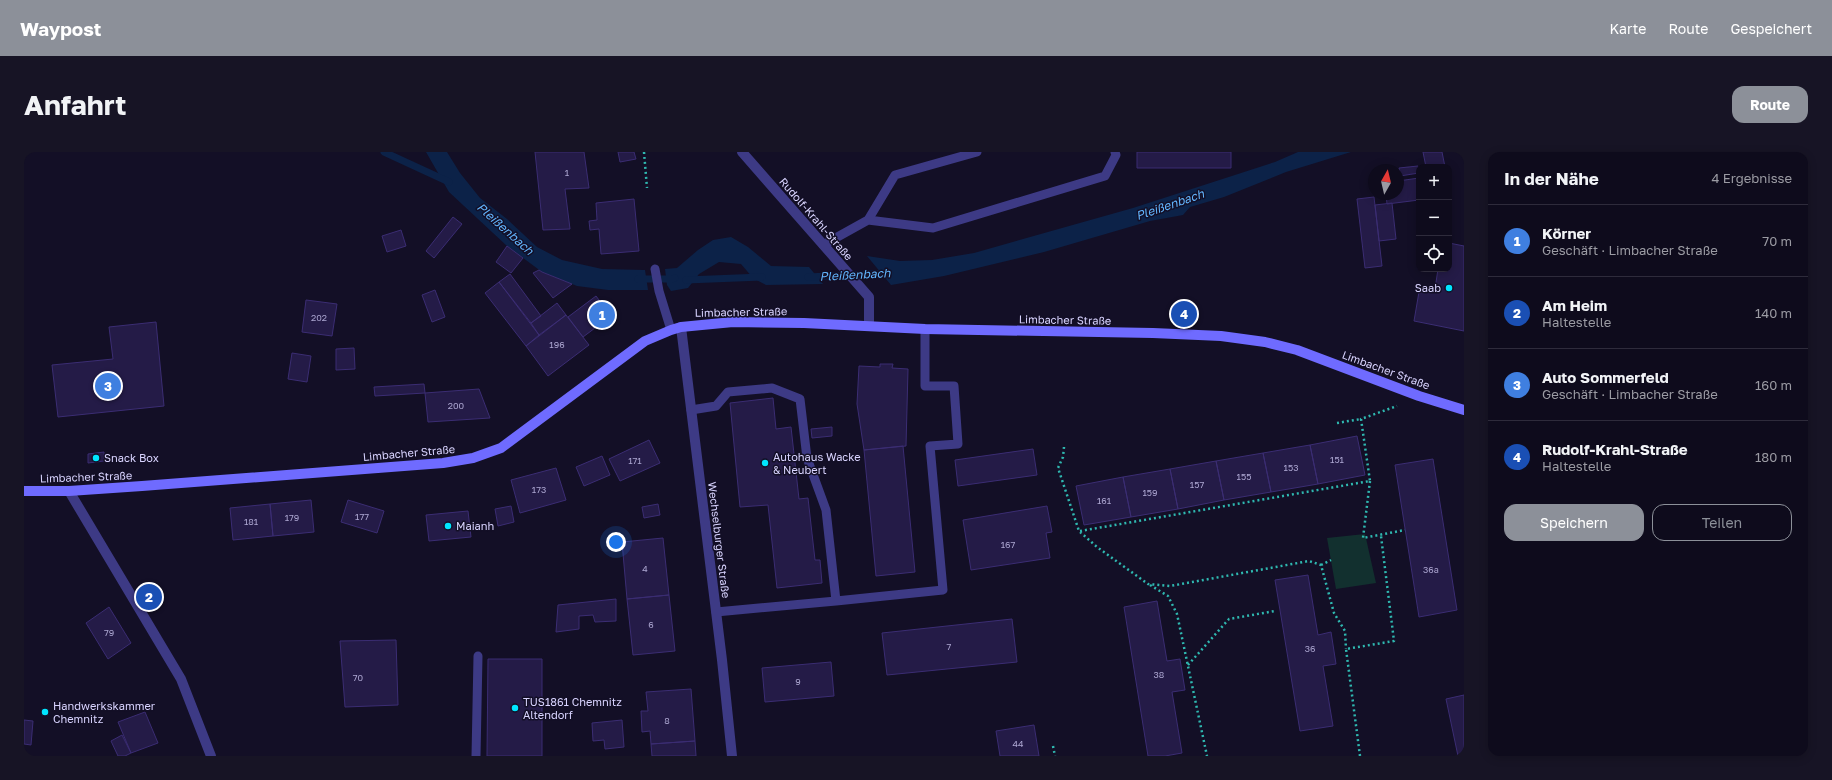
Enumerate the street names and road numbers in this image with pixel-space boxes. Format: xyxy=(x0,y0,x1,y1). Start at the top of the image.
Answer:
street label: Rudolf-Krahl-Straße xyxy=(777,175,856,263)
street label: Limbacher Straße xyxy=(695,304,787,319)
street label: Limbacher Straße xyxy=(1019,312,1111,327)
street label: Limbacher Straße xyxy=(1340,348,1432,391)
street label: Limbacher Straße xyxy=(362,442,456,463)
street label: Limbacher Straße xyxy=(40,468,132,485)
street label: Wechselburger Straße xyxy=(706,481,733,599)

